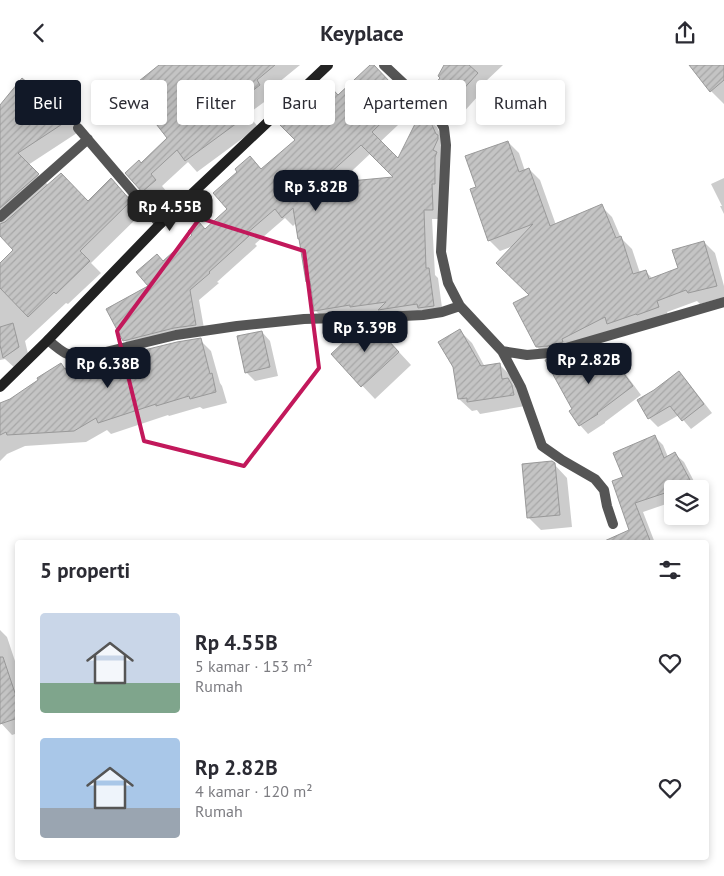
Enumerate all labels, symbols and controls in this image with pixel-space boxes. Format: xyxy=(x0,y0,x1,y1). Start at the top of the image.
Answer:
icon: back xyxy=(25,19,53,47)
text: Keyplace xyxy=(320,19,404,47)
icon: share xyxy=(671,19,699,47)
chip: Beli xyxy=(15,80,81,125)
chip: Sewa xyxy=(91,80,167,125)
chip: Filter xyxy=(177,80,254,125)
chip: Baru xyxy=(264,80,335,125)
chip: Apartemen xyxy=(345,80,466,125)
chip: Rumah xyxy=(476,80,565,125)
pin: Rp 3.82B xyxy=(264,169,368,212)
text: Rp 3.82B xyxy=(285,176,347,196)
pin: Rp 4.55B xyxy=(118,189,222,232)
text: Rp 4.55B xyxy=(139,196,201,216)
pin: Rp 3.39B xyxy=(313,311,417,353)
text: Rp 3.39B xyxy=(334,317,396,337)
pin: Rp 2.82B xyxy=(537,343,641,385)
pin: Rp 6.38B xyxy=(56,347,160,389)
text: Rp 2.82B xyxy=(558,349,620,369)
text: Rp 6.38B xyxy=(77,353,139,373)
map controls xyxy=(664,480,709,525)
button: layers xyxy=(664,480,709,525)
icon: filters xyxy=(656,556,684,584)
text: 5 properti xyxy=(40,557,130,584)
text: Rp 4.55B xyxy=(195,629,278,656)
icon: home xyxy=(80,633,140,693)
icon: heart xyxy=(656,649,684,677)
text: 5 kamar · 153 m² xyxy=(195,656,313,676)
text: Rumah xyxy=(195,676,243,696)
text: Rp 2.82B xyxy=(195,754,278,781)
icon: home xyxy=(80,758,140,818)
icon: heart xyxy=(656,774,684,802)
text: 4 kamar · 120 m² xyxy=(195,781,313,801)
text: Rumah xyxy=(195,801,243,821)

